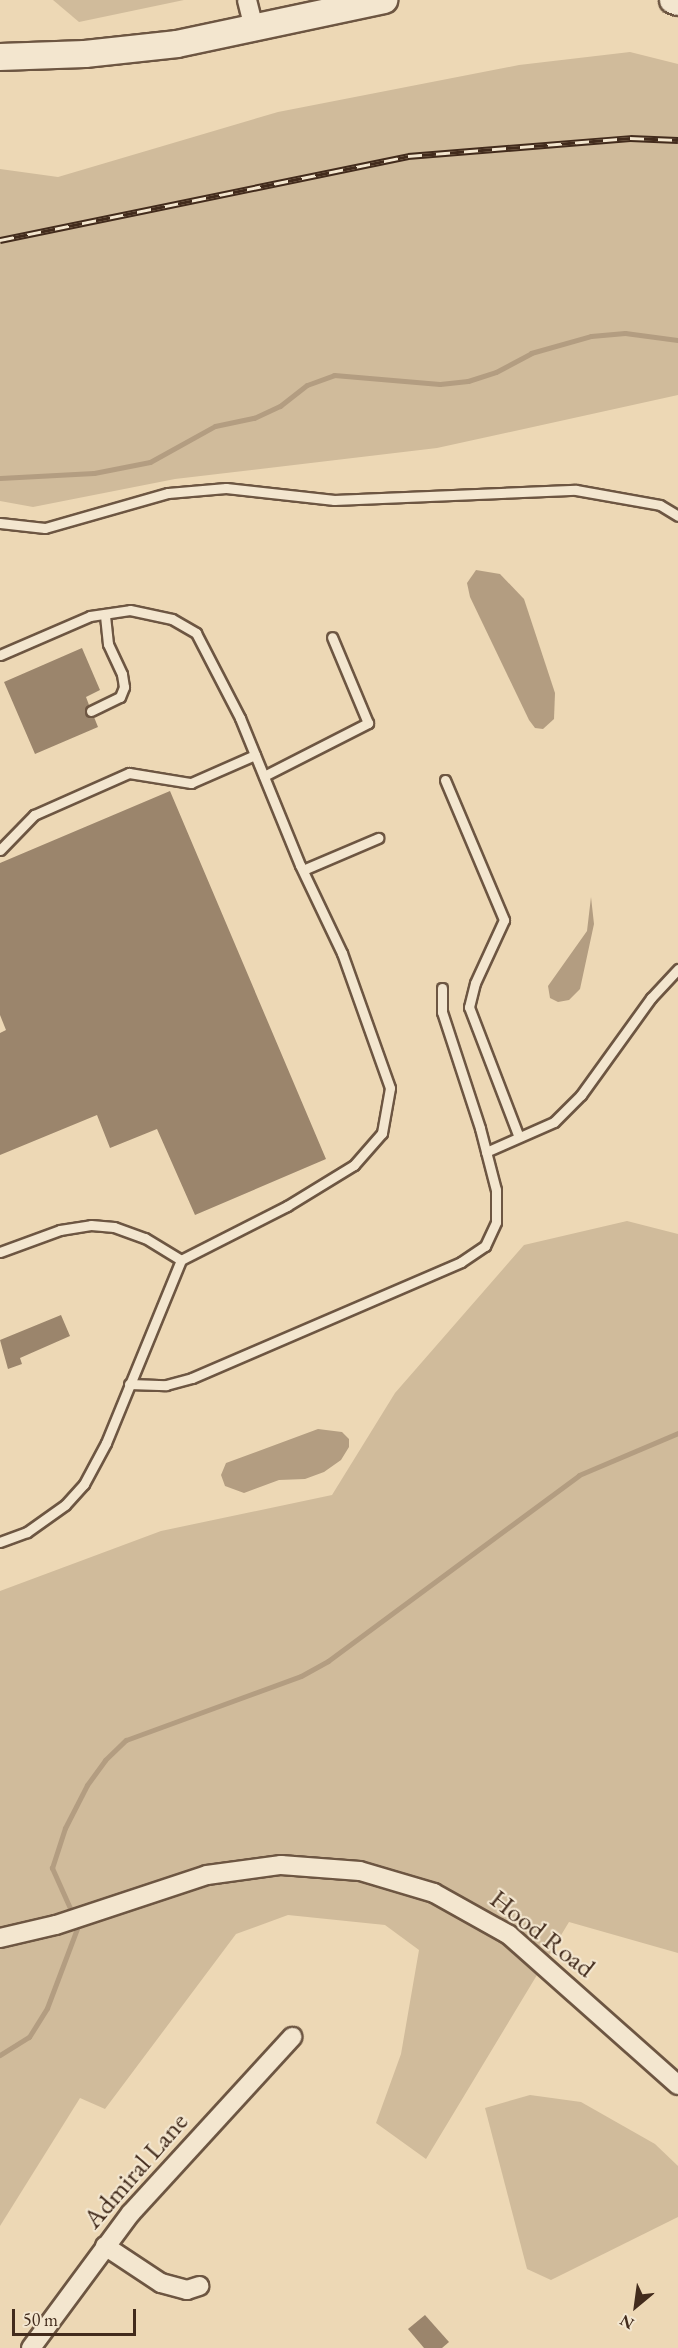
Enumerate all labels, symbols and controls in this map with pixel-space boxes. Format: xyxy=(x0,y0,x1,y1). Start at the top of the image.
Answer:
street label: Hood Road xyxy=(484,1882,602,1984)
street label: Admiral Lane xyxy=(76,2105,194,2235)
north arrow xyxy=(606,2276,666,2336)
scale bar xyxy=(15,2297,140,2335)
text: 50 m xyxy=(23,2308,58,2331)
text: N xyxy=(616,2310,638,2335)

